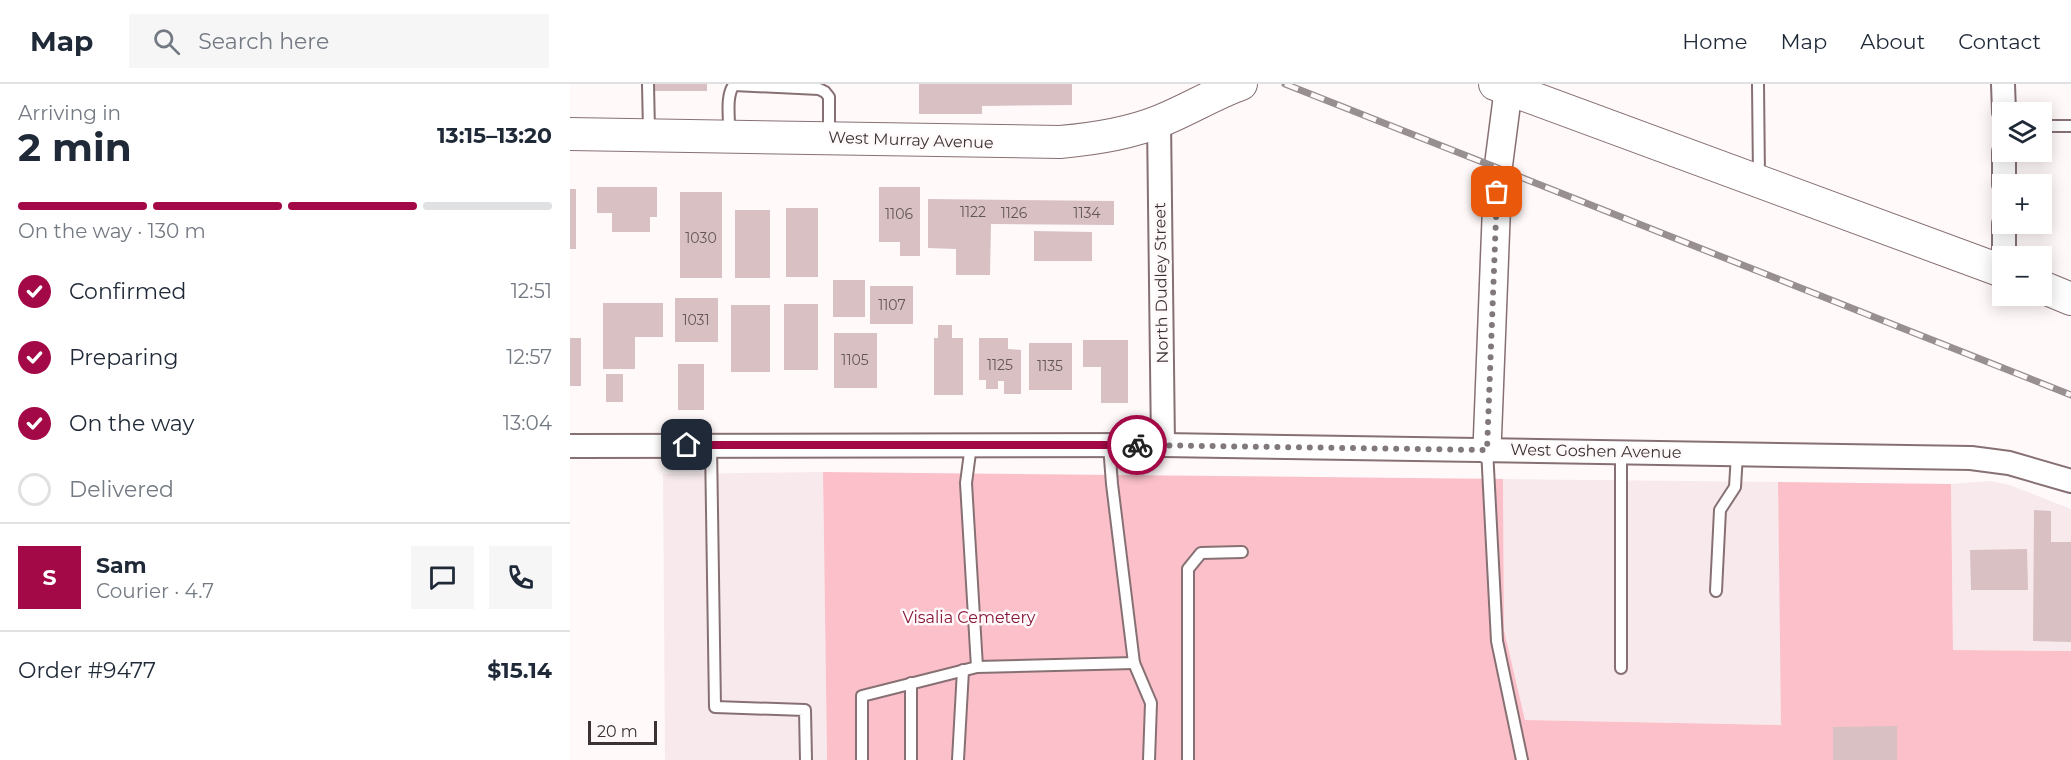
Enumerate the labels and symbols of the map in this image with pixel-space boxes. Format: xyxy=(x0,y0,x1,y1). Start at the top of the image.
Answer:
street label: West Murray Avenue xyxy=(828,128,994,152)
pin xyxy=(1471,166,1522,217)
street label: North Dudley Street xyxy=(1150,202,1172,364)
house number: 1122 xyxy=(960,203,986,221)
house number: 1126 xyxy=(1001,204,1028,222)
house number: 1134 xyxy=(1073,204,1101,222)
house number: 1106 xyxy=(885,205,913,223)
house number: 1030 xyxy=(685,229,717,247)
house number: 1107 xyxy=(878,296,906,314)
house number: 1031 xyxy=(682,311,710,329)
house number: 1105 xyxy=(841,351,869,369)
house number: 1125 xyxy=(987,356,1013,374)
house number: 1135 xyxy=(1037,357,1063,375)
courier xyxy=(1107,415,1167,475)
pin xyxy=(661,419,712,470)
street label: West Goshen Avenue xyxy=(1510,440,1682,462)
park label: Visalia Cemetery xyxy=(903,608,1036,627)
scale bar xyxy=(588,718,657,746)

